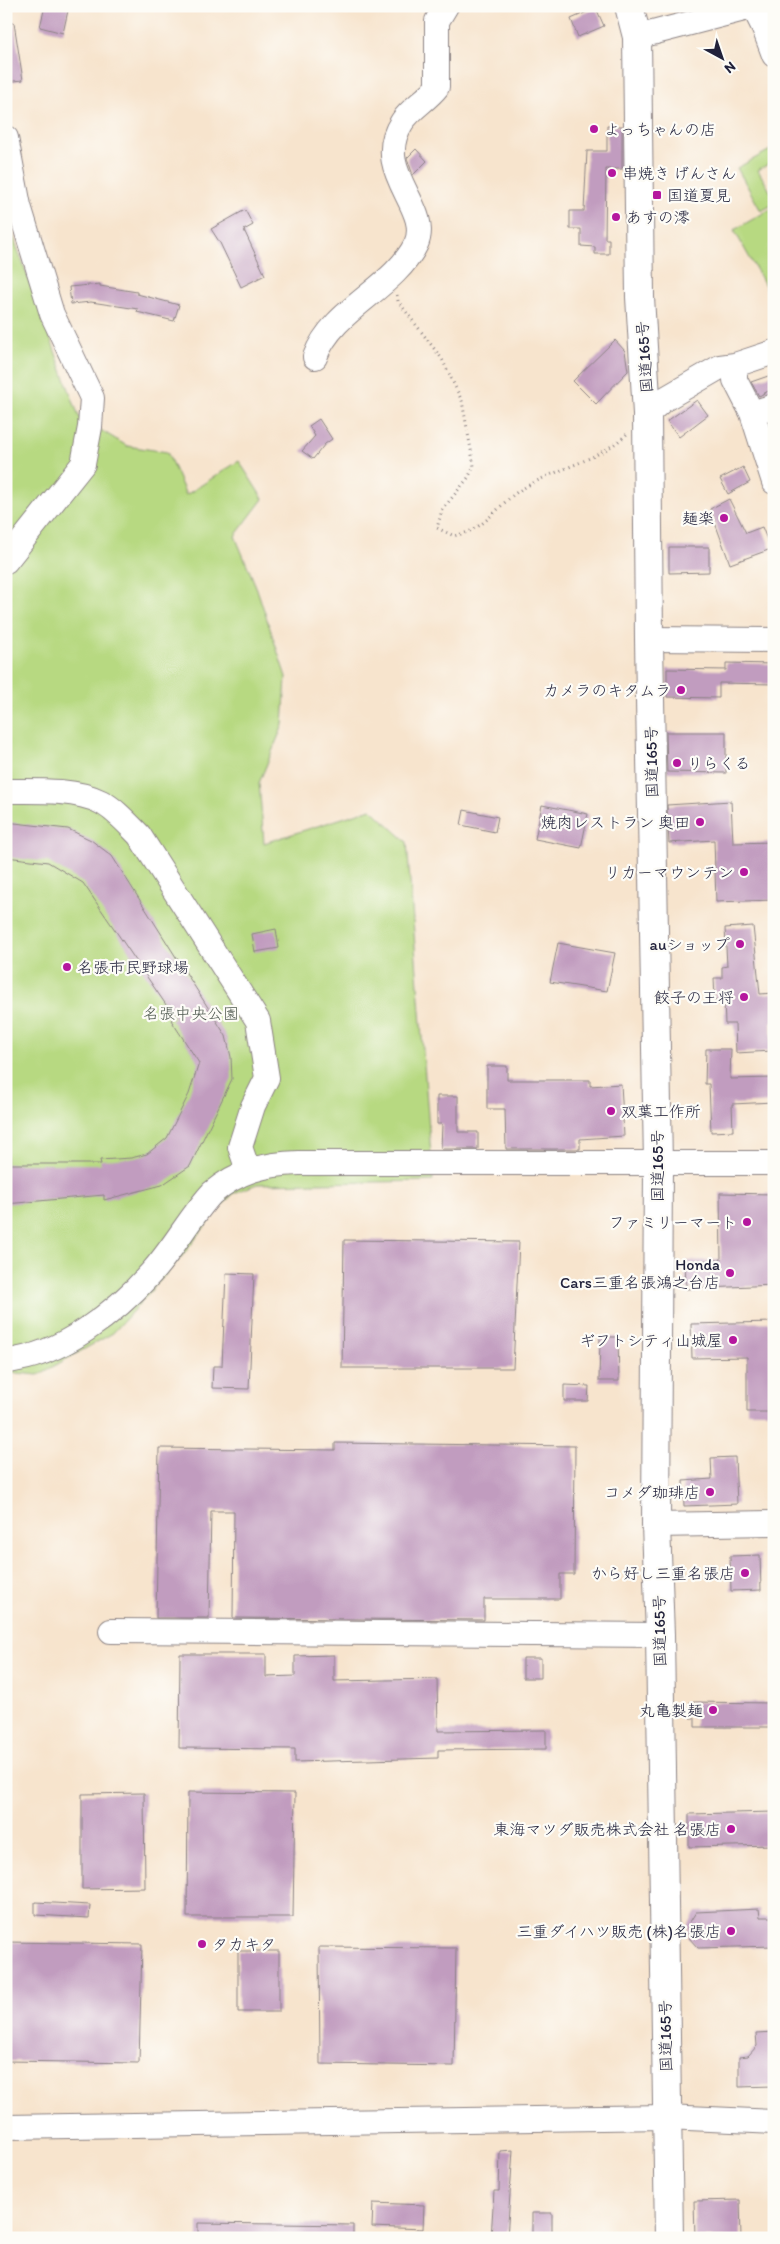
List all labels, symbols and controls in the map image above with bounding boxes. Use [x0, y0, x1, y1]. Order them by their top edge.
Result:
north arrow [698, 32, 748, 82]
text: N [721, 58, 739, 77]
place label: よっちゃんの店 [604, 120, 716, 139]
marker: よっちゃんの店 [588, 123, 600, 135]
place label: 串焼き げんさん [622, 164, 737, 183]
marker: 串焼き げんさん [606, 167, 618, 179]
place label: 国道夏見 [667, 186, 731, 205]
marker: 国道夏見 [651, 189, 663, 201]
place label: あすの澪 [626, 208, 690, 227]
marker: あすの澪 [610, 211, 622, 223]
street label: 国道165号 [633, 320, 656, 394]
place label: 麺楽 [682, 509, 714, 528]
marker: 麺楽 [718, 512, 730, 524]
place label: カメラのキタムラ [543, 681, 671, 700]
marker: カメラのキタムラ [675, 684, 687, 696]
street label: 国道165号 [641, 726, 662, 798]
place label: りらくる [687, 754, 751, 773]
marker: りらくる [671, 757, 683, 769]
place label: 焼肉レストラン 奥田 [541, 813, 690, 832]
marker: 焼肉レストラン 奥田 [694, 816, 706, 828]
place label: リカーマウンテン [605, 863, 734, 882]
marker: リカーマウンテン [738, 866, 750, 878]
place label: auショップ [650, 935, 730, 954]
marker: auショップ [734, 938, 746, 950]
place label: 名張市民野球場 [77, 958, 189, 977]
marker: 名張市民野球場 [61, 961, 73, 973]
place label: 餃子の王将 [654, 988, 734, 1007]
marker: 餃子の王将 [738, 991, 750, 1003]
park label: 名張中央公園 [143, 1004, 239, 1023]
place label: 双葉工作所 [621, 1102, 701, 1121]
marker: 双葉工作所 [605, 1105, 617, 1117]
street label: 国道165号 [648, 1130, 667, 1202]
place label: ファミリーマート [609, 1213, 737, 1232]
marker: ファミリーマート [741, 1216, 753, 1228]
place label: Honda Cars三重名張鴻之台店 [560, 1255, 720, 1292]
marker: Honda Cars三重名張鴻之台店 [724, 1267, 736, 1279]
place label: ギフトシティ山城屋 [579, 1331, 723, 1350]
marker: ギフトシティ山城屋 [727, 1334, 739, 1346]
place label: コメダ珈琲店 [604, 1483, 700, 1502]
marker: コメダ珈琲店 [704, 1486, 716, 1498]
place label: から好し三重名張店 [591, 1564, 735, 1583]
marker: から好し三重名張店 [739, 1567, 751, 1579]
street label: 国道165号 [649, 1595, 670, 1667]
place label: 丸亀製麺 [639, 1701, 703, 1720]
marker: 丸亀製麺 [707, 1704, 719, 1716]
place label: 東海マツダ販売株式会社 名張店 [493, 1820, 721, 1839]
marker: 東海マツダ販売株式会社 名張店 [725, 1823, 737, 1835]
place label: 三重ダイハツ販売 (株)名張店 [517, 1922, 721, 1941]
marker: 三重ダイハツ販売 (株)名張店 [725, 1925, 737, 1937]
place label: タカキタ [212, 1935, 276, 1954]
marker: タカキタ [196, 1938, 208, 1950]
street label: 国道165号 [655, 2000, 676, 2072]

